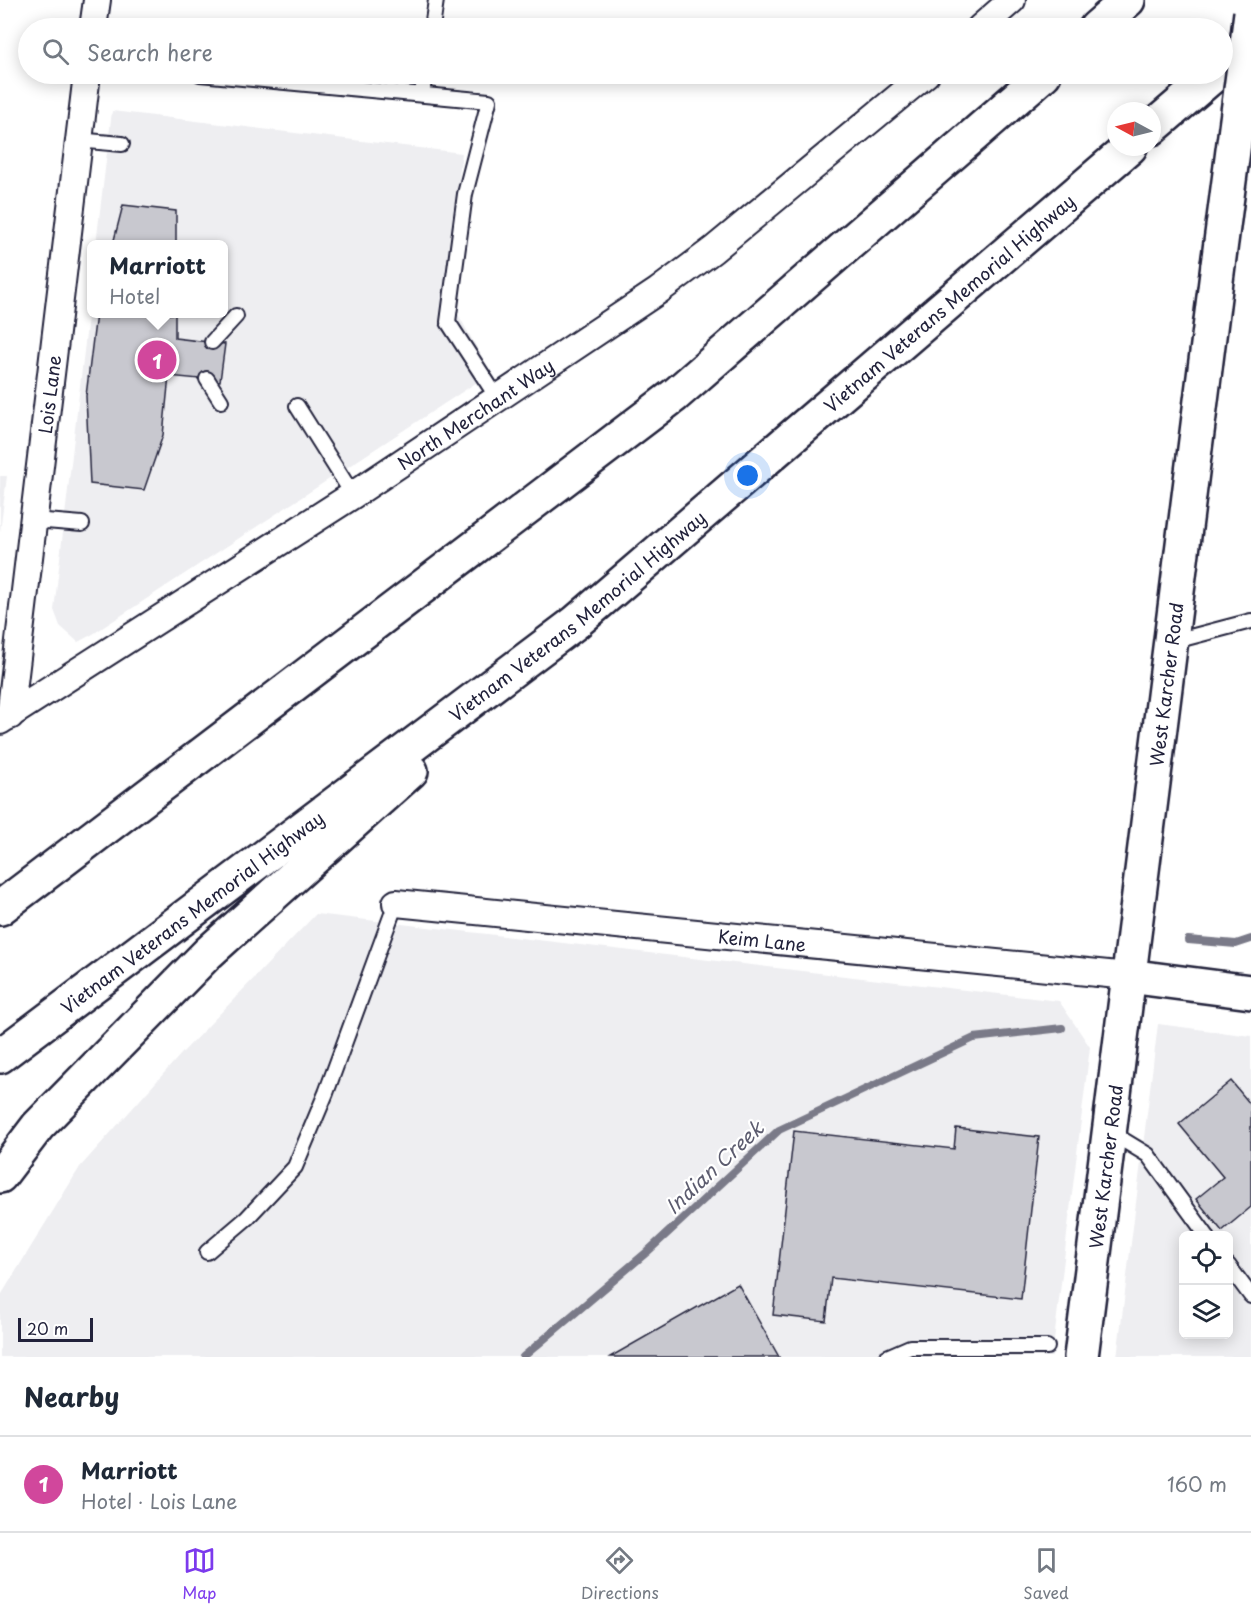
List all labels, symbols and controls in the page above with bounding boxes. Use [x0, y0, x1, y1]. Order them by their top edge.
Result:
search box [18, 18, 1233, 84]
icon: search [39, 35, 72, 68]
text: Search here [87, 35, 213, 68]
north arrow [1107, 102, 1161, 156]
street label: Vietnam Veterans Memorial Highway [817, 187, 1080, 418]
popup [87, 240, 228, 318]
text: Marriott [109, 248, 206, 281]
text: Hotel [109, 281, 160, 311]
pin: 1 [138, 338, 176, 382]
street label: North Merchant Way [391, 351, 559, 476]
street label: Lois Lane [30, 353, 67, 435]
your location [733, 461, 762, 490]
street label: Vietnam Veterans Memorial Highway [443, 504, 711, 727]
street label: West Karcher Road [1142, 601, 1189, 768]
street label: Vietnam Veterans Memorial Highway [55, 804, 329, 1020]
street label: Keim Lane [717, 922, 807, 957]
street label: West Karcher Road [1081, 1083, 1129, 1250]
water label: Indian Creek [658, 1113, 770, 1221]
map controls [1179, 1231, 1233, 1339]
button: locate [1179, 1231, 1233, 1285]
button: layers [1179, 1285, 1233, 1339]
scale bar [18, 1315, 93, 1342]
text: 20 m [27, 1316, 68, 1340]
text: Nearby [24, 1377, 119, 1416]
text: Marriott [81, 1453, 178, 1486]
text: 1 [39, 1469, 48, 1499]
text: 160 m [1167, 1469, 1227, 1499]
text: Hotel · Lois Lane [81, 1486, 238, 1516]
tab: Map [182, 1544, 216, 1604]
tab: Directions [581, 1544, 659, 1604]
tab: Saved [1023, 1544, 1069, 1604]

